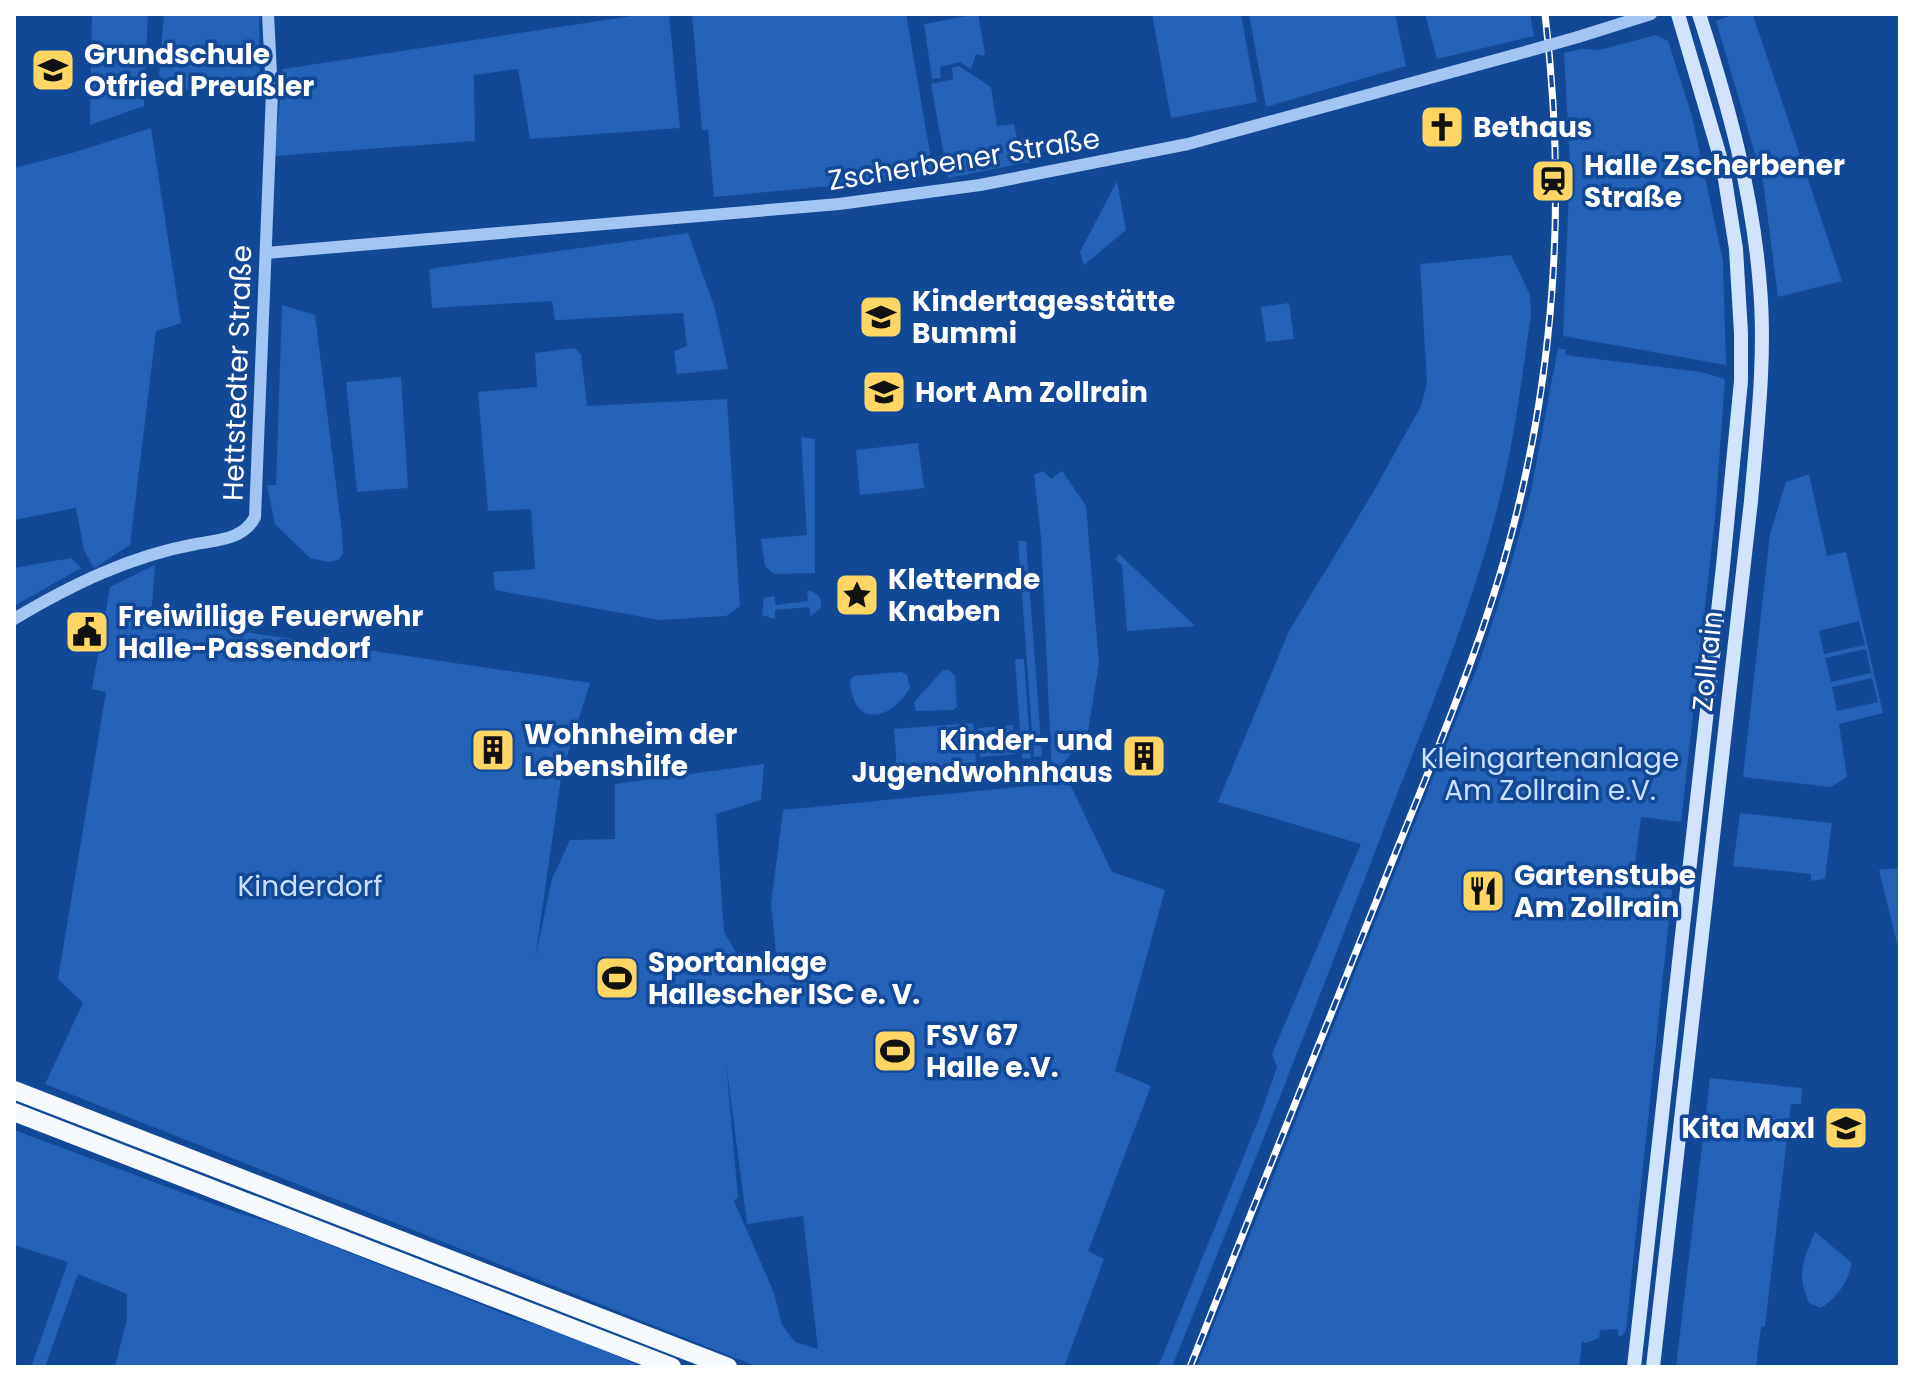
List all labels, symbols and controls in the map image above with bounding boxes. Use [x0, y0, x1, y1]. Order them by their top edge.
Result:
place label: Grundschule Otfried Preußler [84, 35, 314, 106]
school or university icon: Grundschule Otfried Preußler [29, 46, 77, 94]
church icon: Bethaus [1418, 103, 1466, 151]
place label: Bethaus [1473, 108, 1592, 147]
street label: Zscherbener Straße [826, 119, 1103, 200]
place label: Halle Zscherbener Straße [1584, 146, 1845, 217]
station icon: Halle Zscherbener Straße [1529, 157, 1577, 205]
street label: Hettstedter Straße [214, 244, 261, 502]
place label: Kindertagesstätte Bummi [912, 282, 1175, 353]
school or university icon: Kindertagesstätte Bummi [857, 293, 905, 341]
school or university icon: Hort Am Zollrain [860, 368, 908, 416]
place label: Hort Am Zollrain [915, 373, 1148, 412]
place label: Kletternde Knaben [888, 560, 1040, 631]
place icon: Kletternde Knaben [833, 571, 881, 619]
place label: Freiwillige Feuerwehr Halle-Passendorf [118, 597, 423, 668]
public building icon: Freiwillige Feuerwehr Halle-Passendorf [63, 608, 111, 656]
street label: Zollrain [1683, 609, 1732, 713]
place label: Wohnheim der Lebenshilfe [524, 715, 737, 786]
place label: Kinder- und Jugendwohnhaus [852, 721, 1113, 792]
building icon: Wohnheim der Lebenshilfe [469, 726, 517, 774]
building icon: Kinder- und Jugendwohnhaus [1120, 732, 1168, 780]
park label: Kleingartenanlage Am Zollrain e.V. [1421, 739, 1679, 810]
place label: Gartenstube Am Zollrain [1514, 856, 1696, 927]
park label: Kinderdorf [238, 867, 382, 906]
restaurant icon: Gartenstube Am Zollrain [1459, 867, 1507, 915]
place label: Sportanlage Hallescher ISC e. V. [648, 943, 920, 1014]
sports icon: Sportanlage Hallescher ISC e. V. [593, 954, 641, 1002]
place label: FSV 67 Halle e.V. [926, 1016, 1059, 1087]
sports icon: FSV 67 Halle e.V. [871, 1027, 919, 1075]
school or university icon: Kita Maxl [1822, 1104, 1870, 1152]
place label: Kita Maxl [1681, 1109, 1815, 1148]

